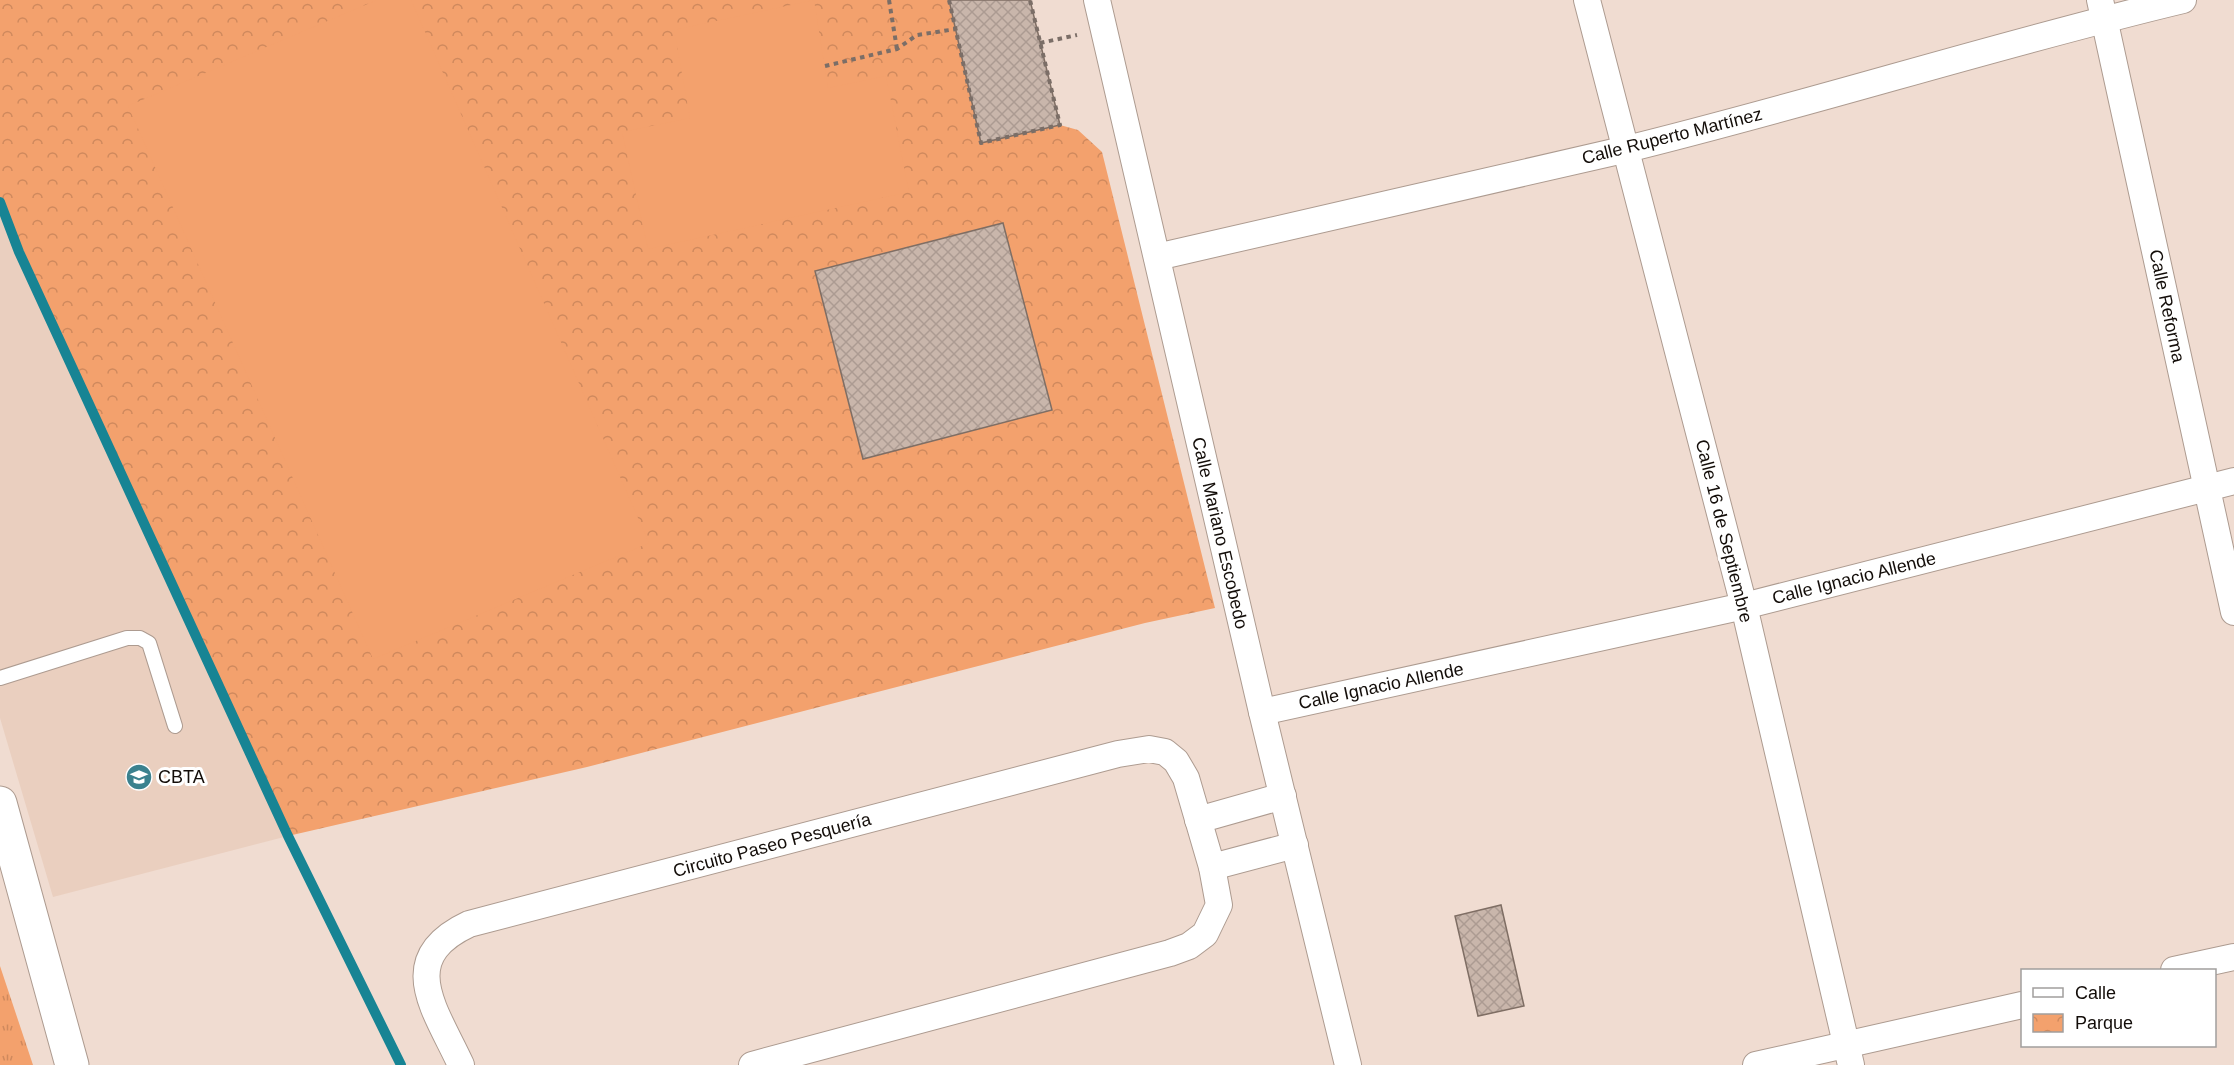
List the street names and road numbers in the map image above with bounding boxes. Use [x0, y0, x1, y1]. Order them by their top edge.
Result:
street label: Calle Ruperto Martínez [1580, 104, 1764, 168]
street label: Calle Reforma [2145, 248, 2189, 365]
street label: Calle Mariano Escobedo [1188, 435, 1252, 631]
street label: Calle 16 de Septiembre [1692, 437, 1756, 625]
street label: Calle Ignacio Allende [1770, 548, 1938, 608]
street label: Calle Ignacio Allende [1297, 659, 1465, 713]
street label: Circuito Paseo Pesquería [671, 809, 874, 881]

